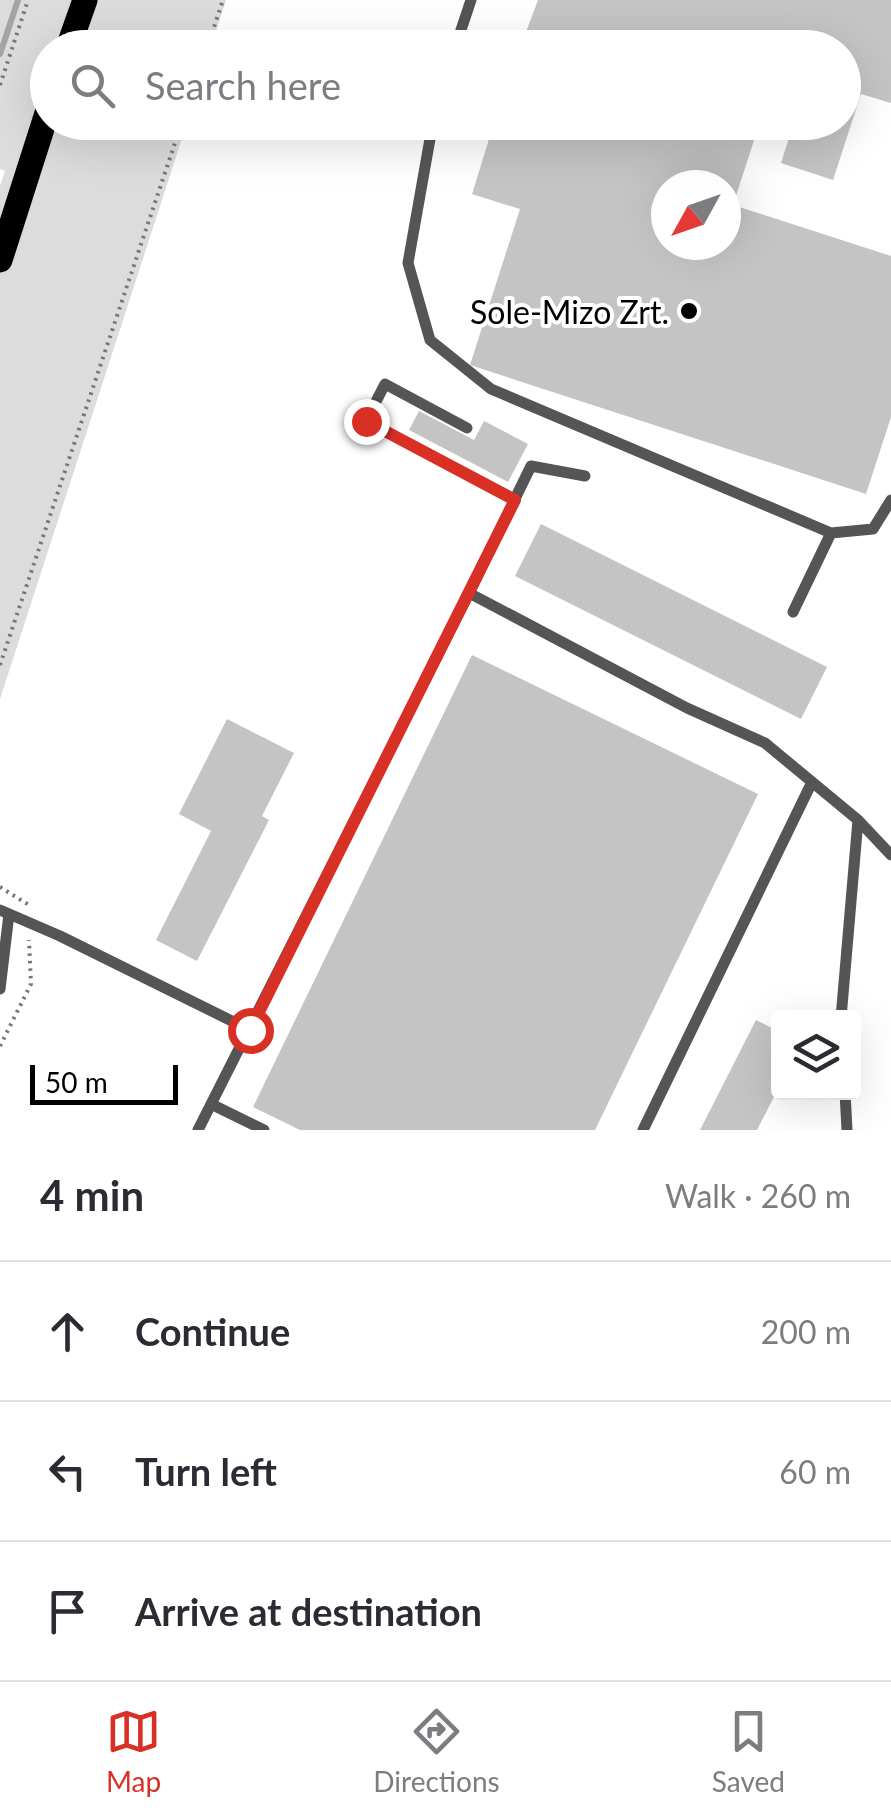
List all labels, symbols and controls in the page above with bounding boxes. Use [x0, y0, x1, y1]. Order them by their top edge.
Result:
search box [30, 30, 861, 140]
icon: search [65, 58, 120, 113]
text: Search here [145, 62, 341, 108]
north arrow [651, 170, 741, 260]
place label: Sole-Mizo Zrt. [470, 292, 669, 331]
marker: Sole-Mizo Zrt. [678, 300, 700, 322]
route end [344, 399, 390, 445]
route start [228, 1008, 274, 1054]
map controls [771, 1010, 861, 1100]
button: layers [771, 1010, 861, 1100]
scale bar [30, 1060, 178, 1104]
text: 50 m [45, 1065, 108, 1099]
text: 4 min [40, 1170, 144, 1220]
text: Walk · 260 m [665, 1176, 851, 1215]
icon: ahead [40, 1304, 95, 1359]
text: Continue [135, 1308, 290, 1354]
text: 200 m [761, 1312, 851, 1351]
icon: left [40, 1444, 95, 1499]
text: Turn left [135, 1448, 277, 1494]
text: 60 m [779, 1452, 851, 1491]
icon: arrive [40, 1584, 95, 1639]
text: Arrive at destination [135, 1588, 482, 1634]
tab: Map [106, 1704, 161, 1798]
tab: Directions [373, 1704, 500, 1798]
tab: Saved [712, 1704, 785, 1798]

